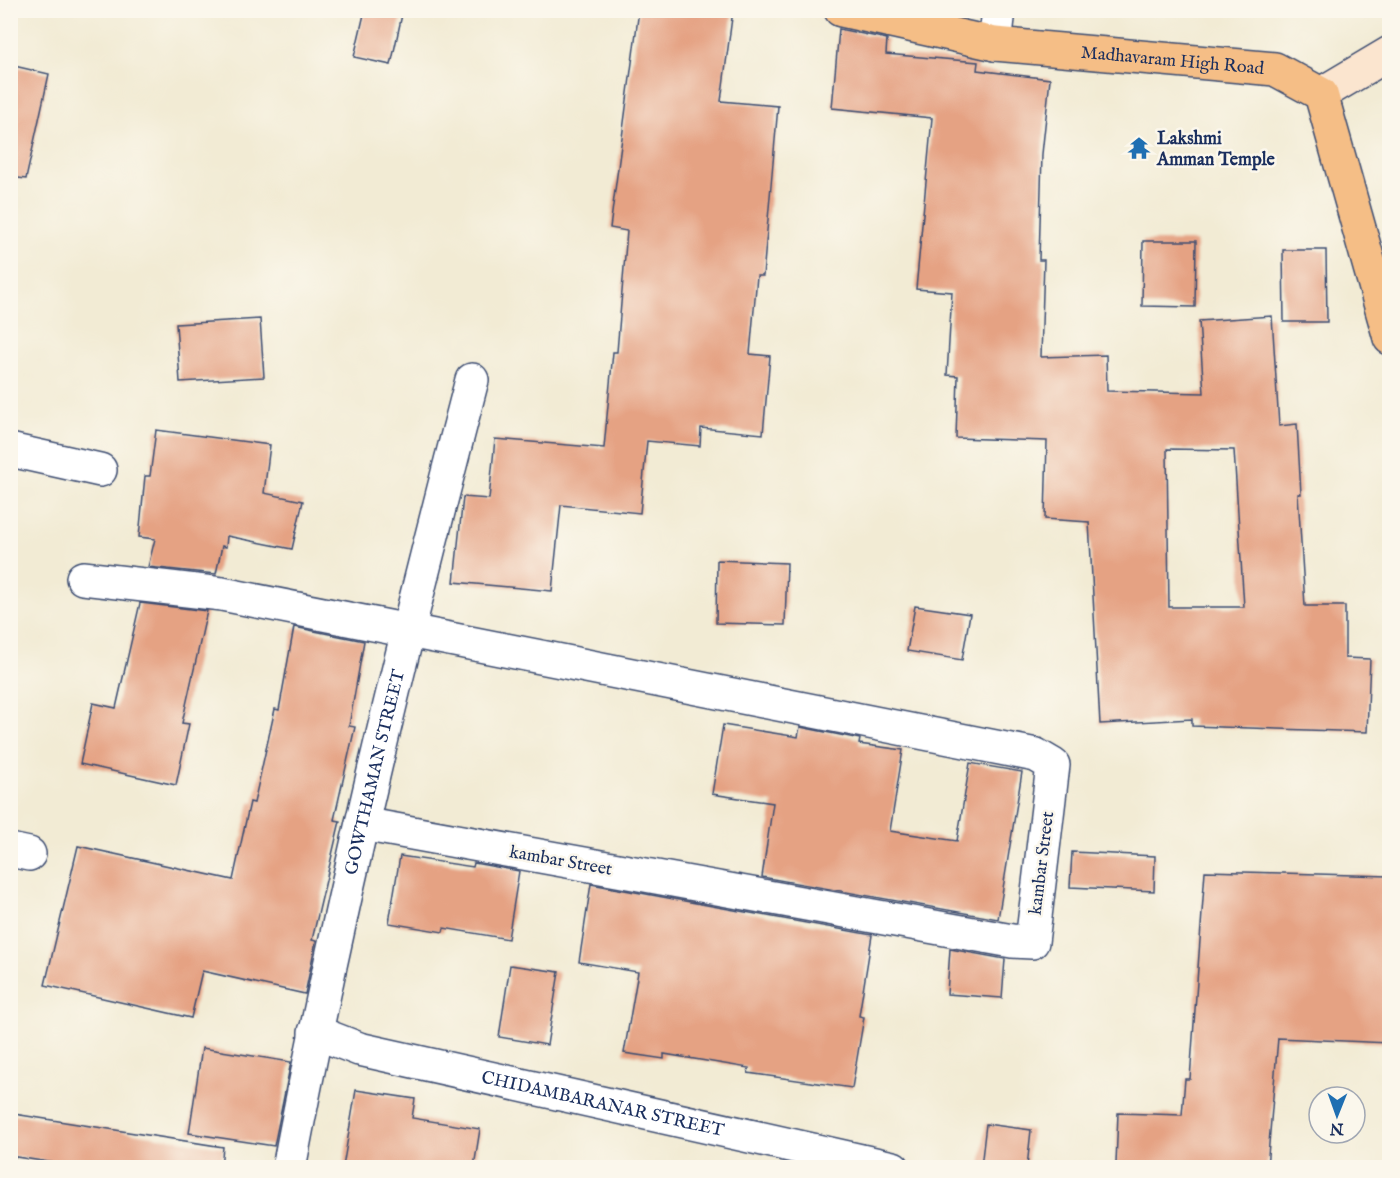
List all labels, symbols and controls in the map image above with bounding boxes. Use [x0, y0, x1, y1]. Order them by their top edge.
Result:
street label: Madhavaram High Road [1080, 42, 1265, 81]
place label: Lakshmi Amman Temple [1156, 128, 1276, 172]
temple icon: Lakshmi Amman Temple [1126, 135, 1152, 161]
street label: GOWTHAMAN STREET [340, 668, 411, 877]
street label: kambar Street [1025, 810, 1060, 916]
street label: kambar Street [508, 841, 614, 882]
street label: CHIDAMBARANAR STREET [479, 1067, 726, 1143]
north arrow [1307, 1085, 1367, 1145]
text: N [1330, 1118, 1345, 1138]

